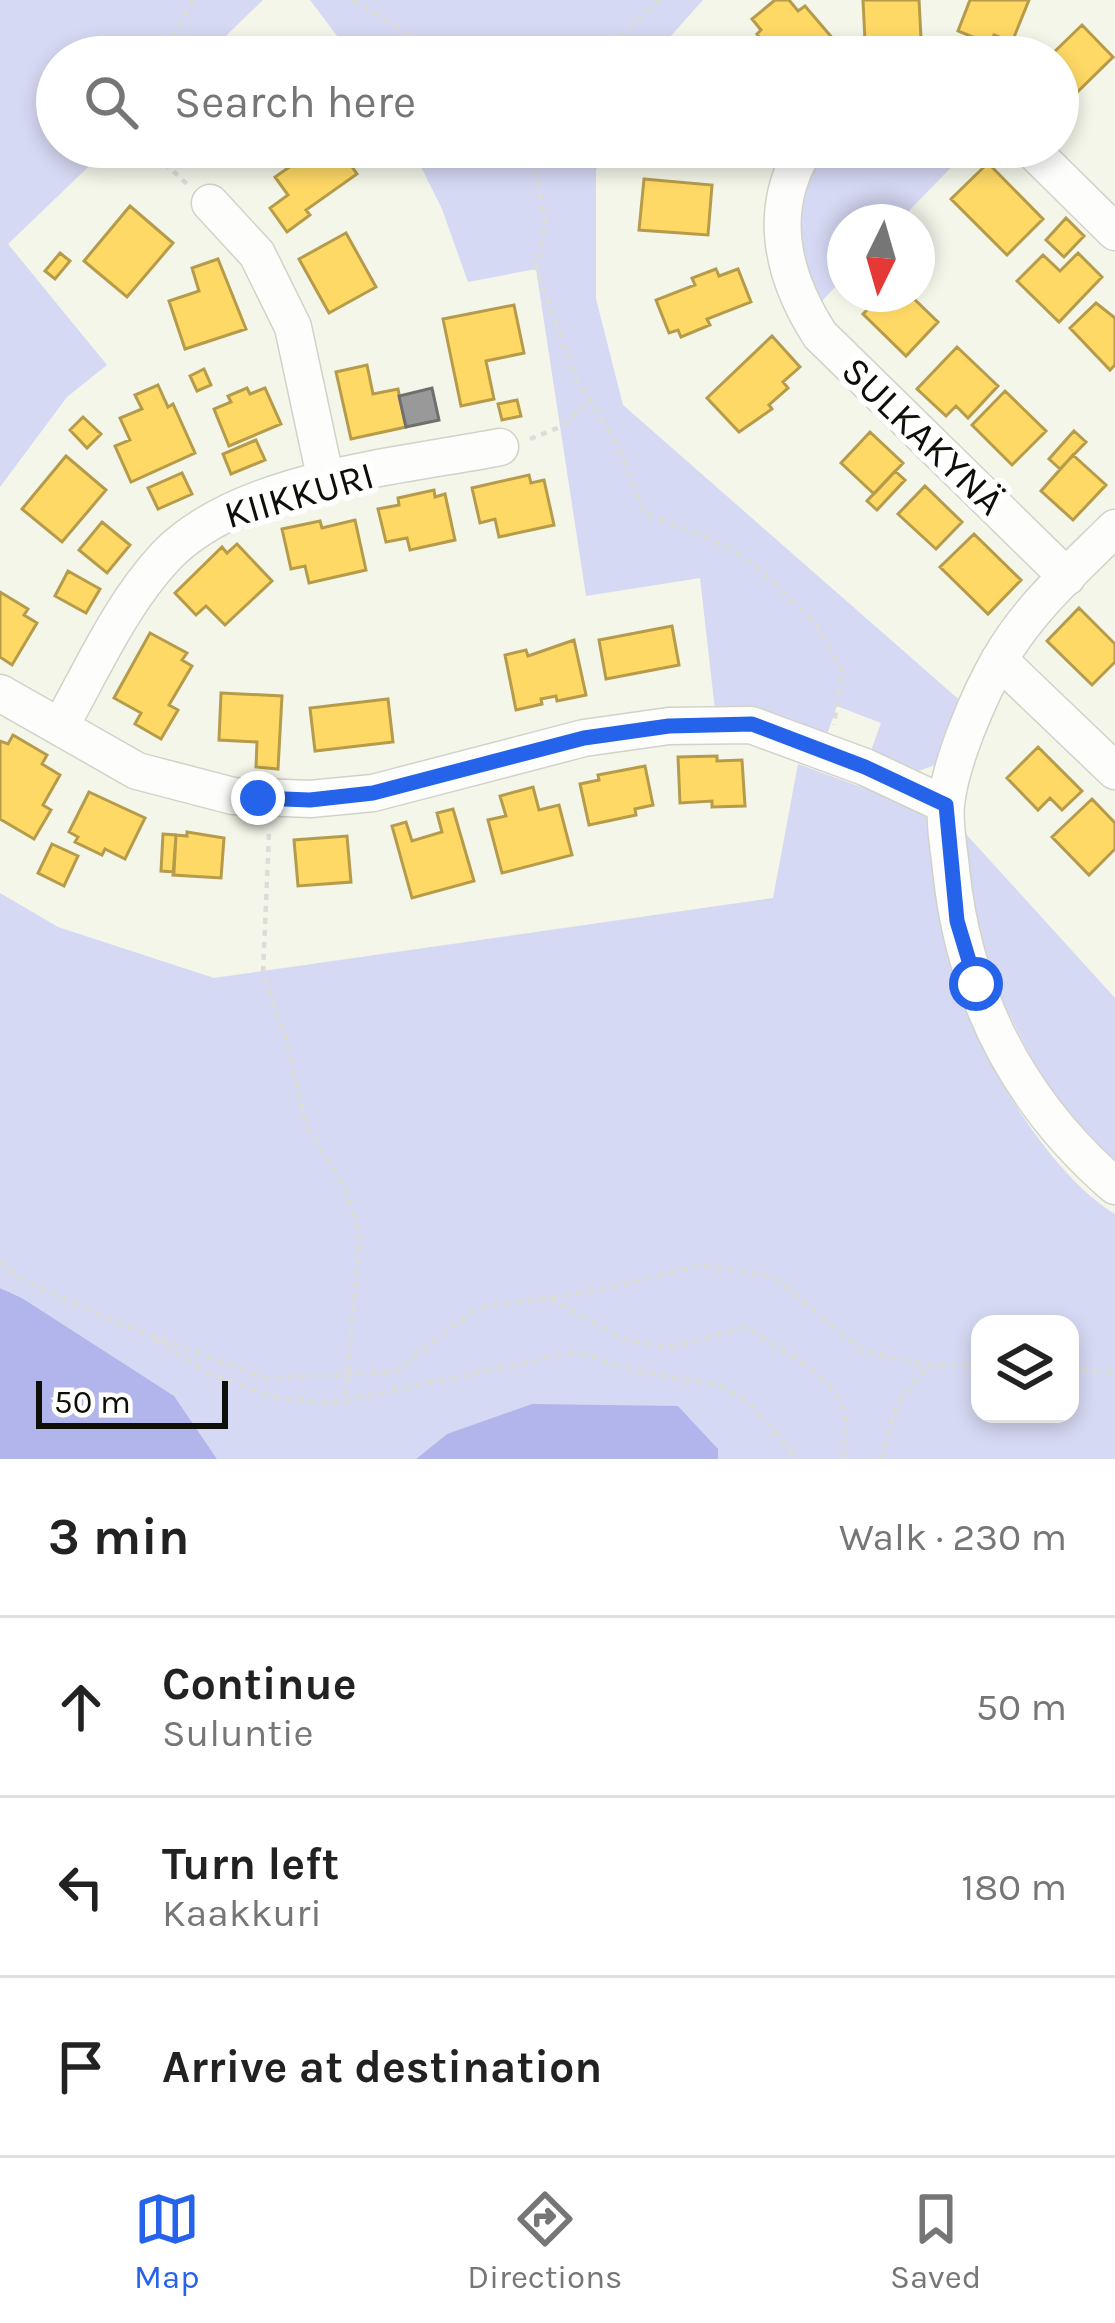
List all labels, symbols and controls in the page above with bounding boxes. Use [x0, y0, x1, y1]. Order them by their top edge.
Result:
search box [36, 36, 1079, 168]
icon: search [78, 69, 144, 135]
text: Search here [174, 76, 416, 128]
north arrow [827, 204, 935, 312]
street label: SULKAKYNÄ [832, 347, 1014, 525]
street label: KIIKKURI [219, 452, 379, 538]
route end [231, 771, 285, 825]
route start [949, 957, 1003, 1011]
map controls [971, 1315, 1079, 1423]
button: layers [971, 1315, 1079, 1423]
scale bar [36, 1375, 228, 1428]
text: 50 m [54, 1383, 131, 1421]
text: 3 min [48, 1507, 190, 1567]
text: Walk · 230 m [839, 1514, 1067, 1560]
text: Continue [162, 1658, 357, 1710]
icon: ahead [48, 1674, 114, 1740]
text: 50 m [976, 1684, 1067, 1730]
text: Suluntie [162, 1710, 314, 1756]
text: Turn left [162, 1838, 339, 1890]
icon: left [48, 1854, 114, 1920]
text: 180 m [961, 1864, 1067, 1910]
text: Kaakkuri [162, 1890, 322, 1936]
icon: arrive [48, 2034, 114, 2100]
text: Arrive at destination [162, 2041, 602, 2093]
tab: Map [134, 2186, 200, 2296]
tab: Directions [467, 2186, 622, 2296]
tab: Saved [890, 2186, 981, 2296]

